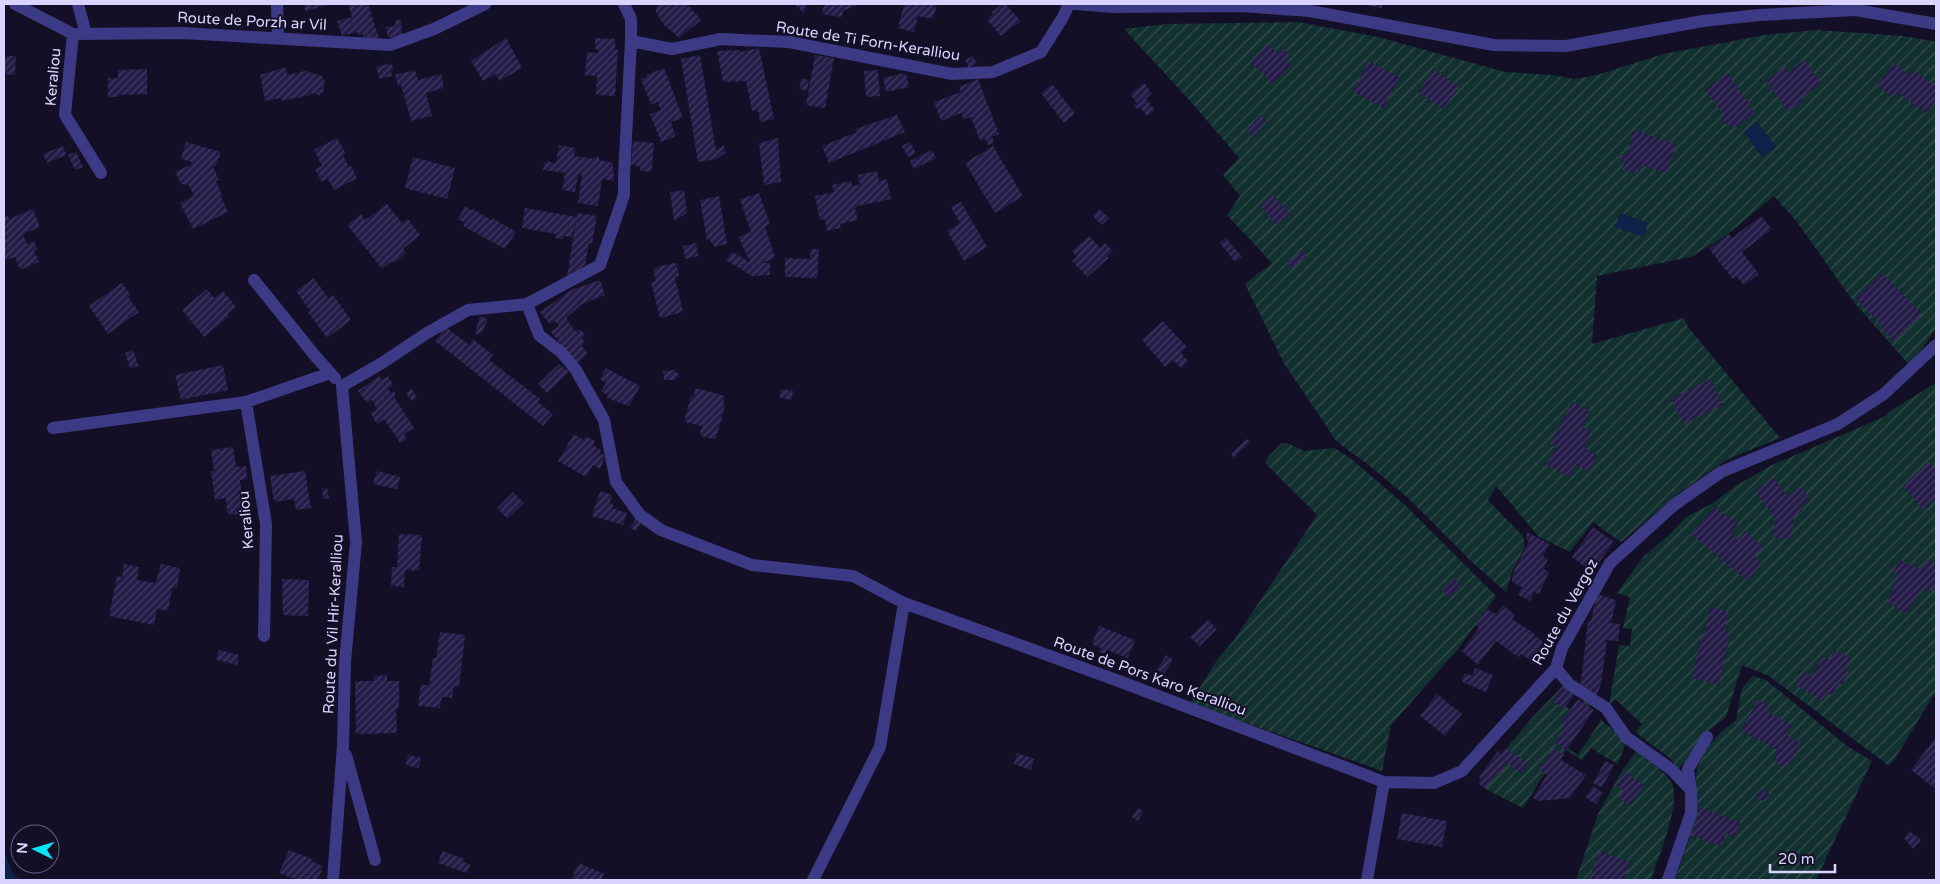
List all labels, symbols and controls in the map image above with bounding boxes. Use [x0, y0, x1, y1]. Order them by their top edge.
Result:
street label: Route de Porzh ar Vil [177, 8, 327, 34]
street label: Route de Ti Forn-Keralliou [775, 18, 961, 64]
street label: Keraliou [41, 47, 65, 107]
street label: Keraliou [234, 490, 258, 550]
street label: Route du Vil Hir-Keralliou [319, 534, 347, 714]
street label: Route du Vergoz [1528, 556, 1602, 668]
street label: Route de Pors Karo Keralliou [1051, 633, 1249, 719]
north arrow [10, 824, 60, 874]
text: N [14, 842, 32, 854]
scale bar [1770, 842, 1835, 874]
text: 20 m [1778, 850, 1815, 868]

